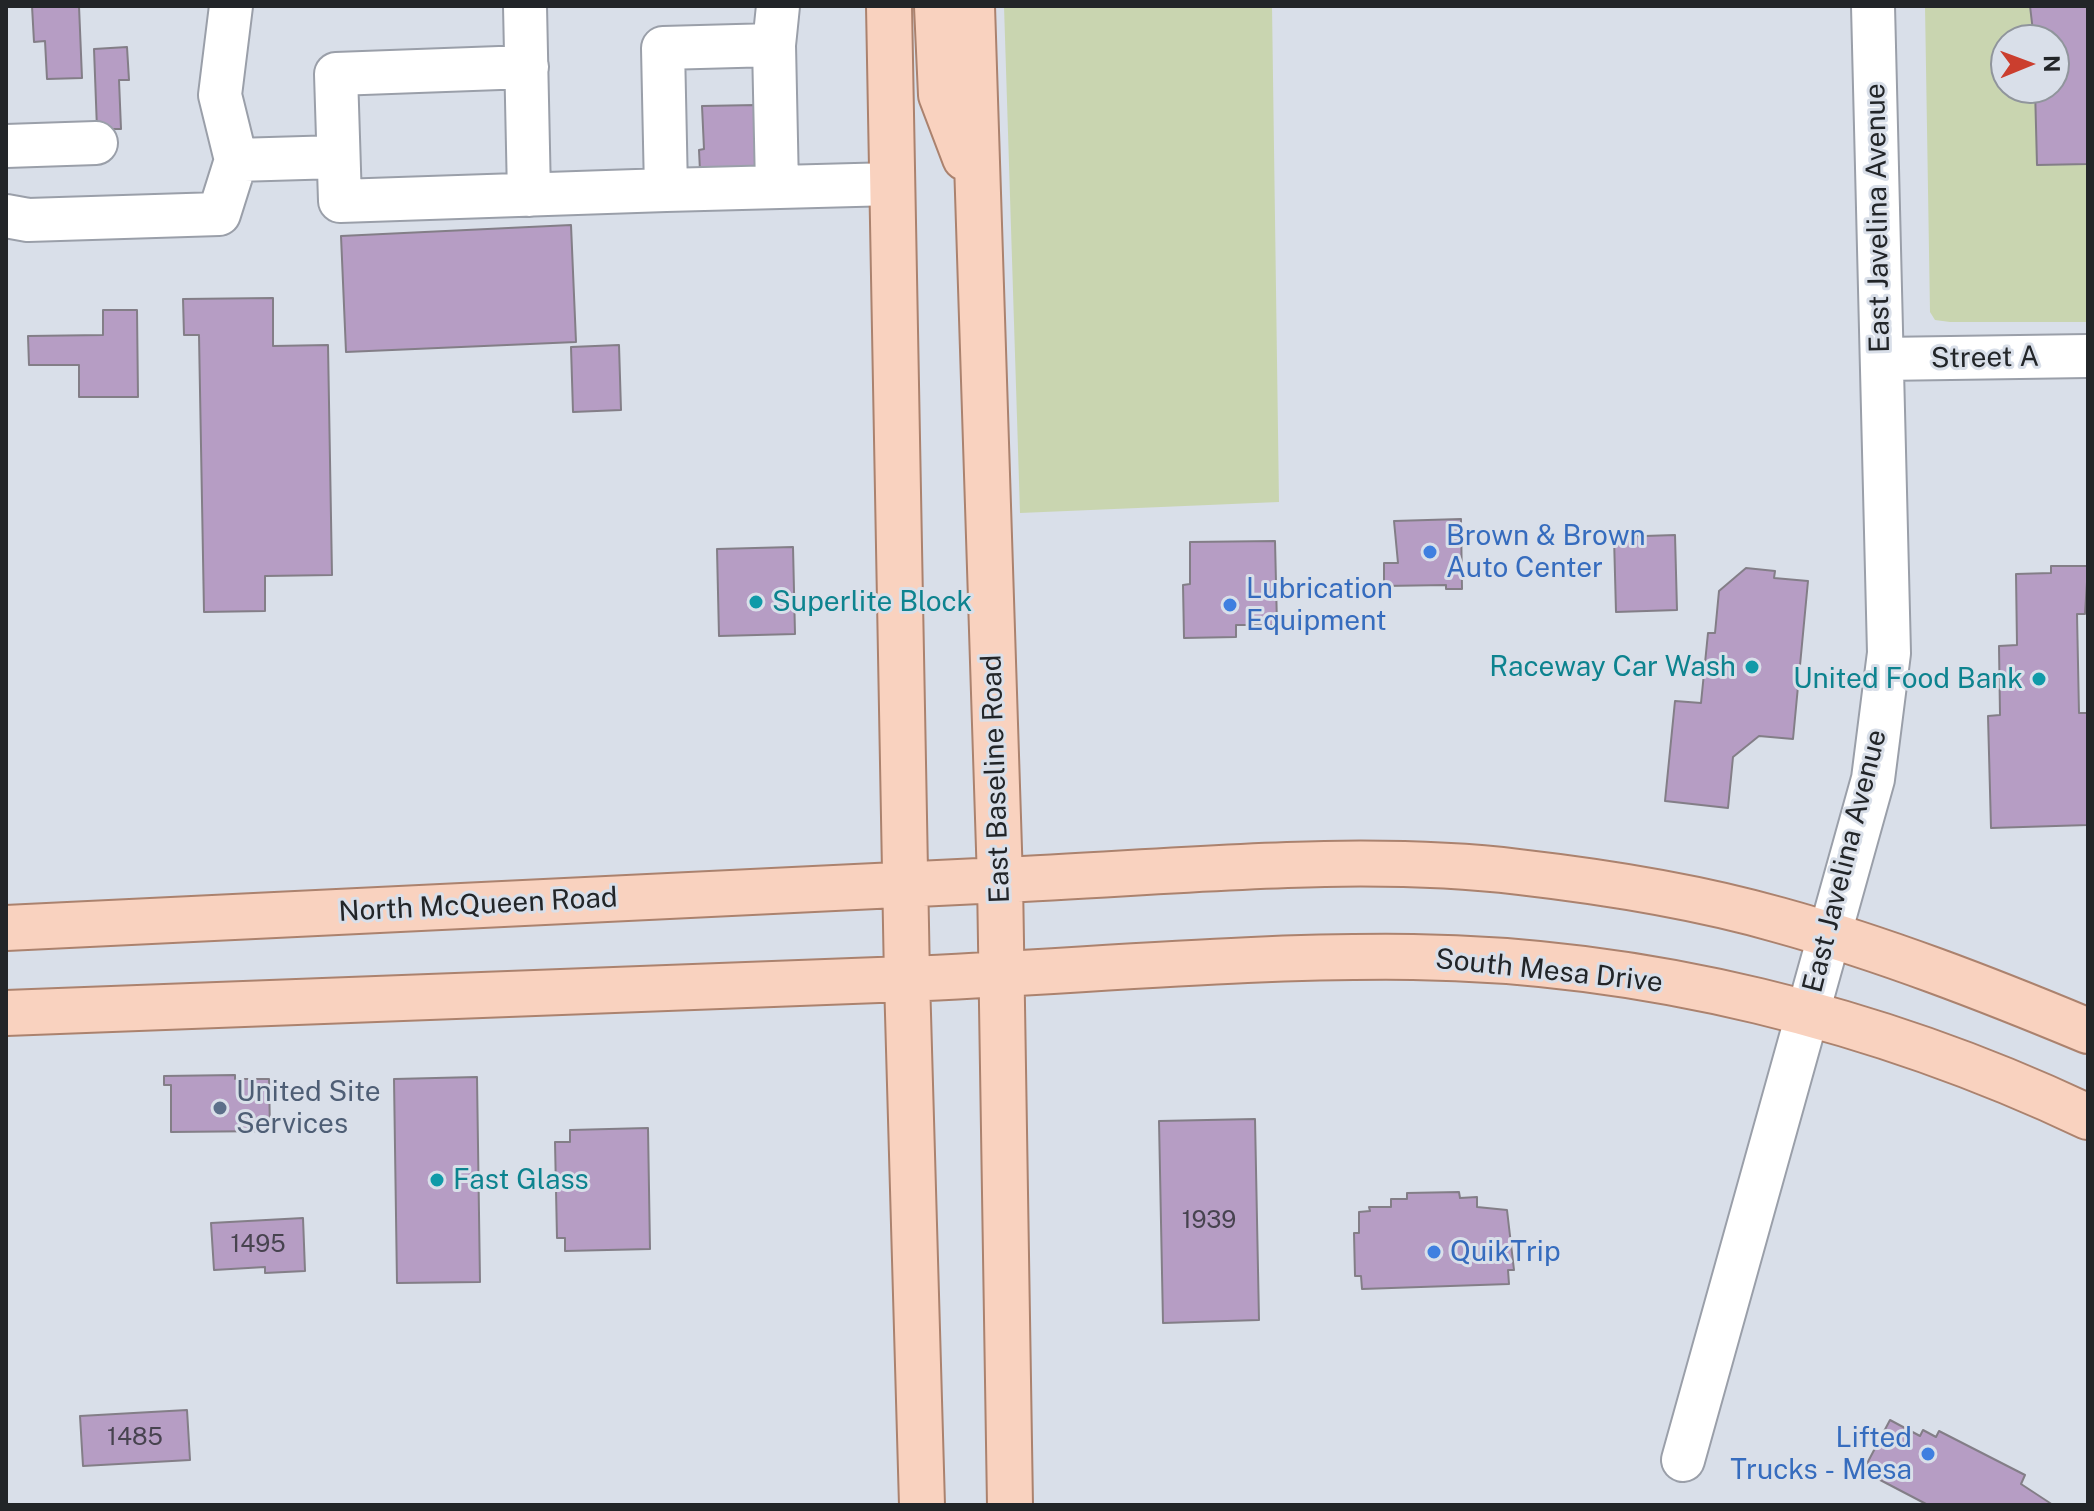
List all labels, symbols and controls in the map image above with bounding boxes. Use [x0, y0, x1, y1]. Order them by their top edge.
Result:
north arrow [1990, 24, 2070, 104]
text: N [2039, 55, 2065, 72]
street label: East Javelina Avenue [1859, 83, 1897, 353]
street label: Street A [1930, 340, 2040, 376]
place label: Brown & Brown Auto Center [1446, 519, 1646, 585]
marker: Brown & Brown Auto Center [1421, 543, 1439, 561]
place label: Lubrication Equipment [1246, 572, 1393, 638]
place label: Superlite Block [772, 585, 972, 619]
marker: Superlite Block [747, 593, 765, 611]
marker: Lubrication Equipment [1221, 596, 1239, 614]
place label: Raceway Car Wash [1489, 650, 1736, 684]
street label: East Baseline Road [975, 654, 1017, 904]
marker: Raceway Car Wash [1743, 658, 1761, 676]
place label: United Food Bank [1793, 662, 2023, 696]
marker: United Food Bank [2030, 670, 2048, 688]
street label: East Javelina Avenue [1796, 726, 1894, 996]
street label: North McQueen Road [338, 881, 618, 929]
street label: South Mesa Drive [1434, 942, 1664, 1000]
place label: United Site Services [236, 1075, 381, 1141]
marker: United Site Services [211, 1099, 229, 1117]
place label: Fast Glass [453, 1163, 589, 1197]
marker: Fast Glass [428, 1171, 446, 1189]
house number: 1939 [1182, 1207, 1236, 1235]
house number: 1495 [230, 1231, 286, 1259]
place label: QuikTrip [1450, 1235, 1561, 1269]
marker: QuikTrip [1425, 1243, 1443, 1261]
place label: Lifted Trucks - Mesa [1730, 1421, 1912, 1487]
house number: 1485 [107, 1424, 163, 1452]
marker: Lifted Trucks - Mesa [1919, 1445, 1937, 1463]

